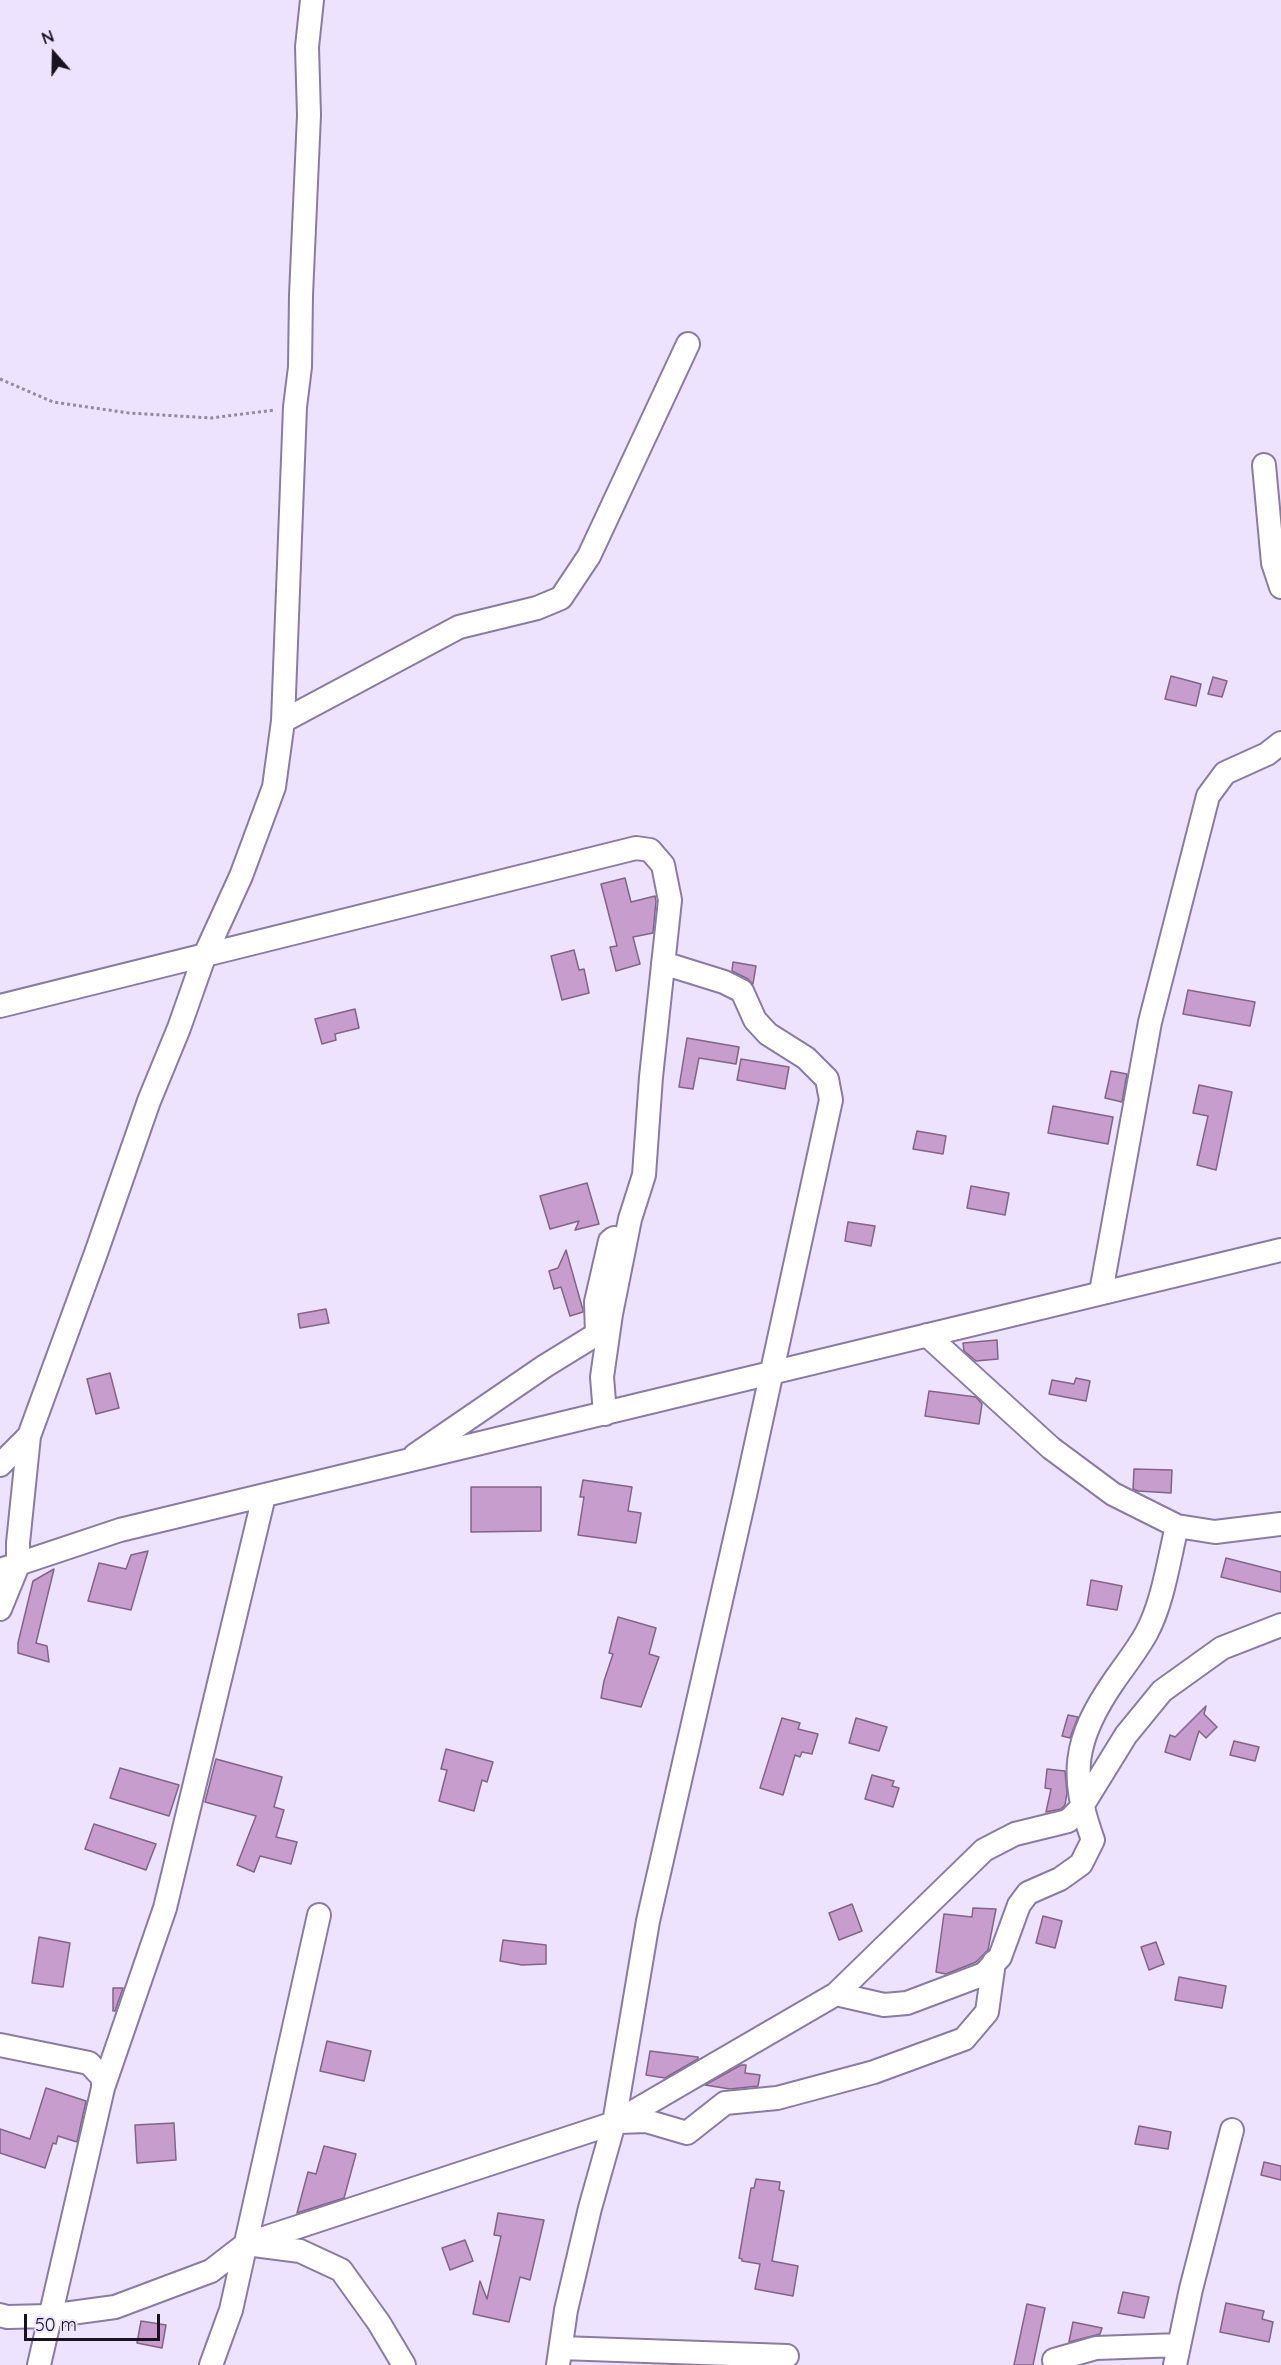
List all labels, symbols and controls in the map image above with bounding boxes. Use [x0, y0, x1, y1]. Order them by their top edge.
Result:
north arrow [24, 24, 84, 84]
text: N [39, 26, 57, 48]
scale bar [27, 2302, 164, 2340]
text: 50 m [35, 2313, 77, 2336]

